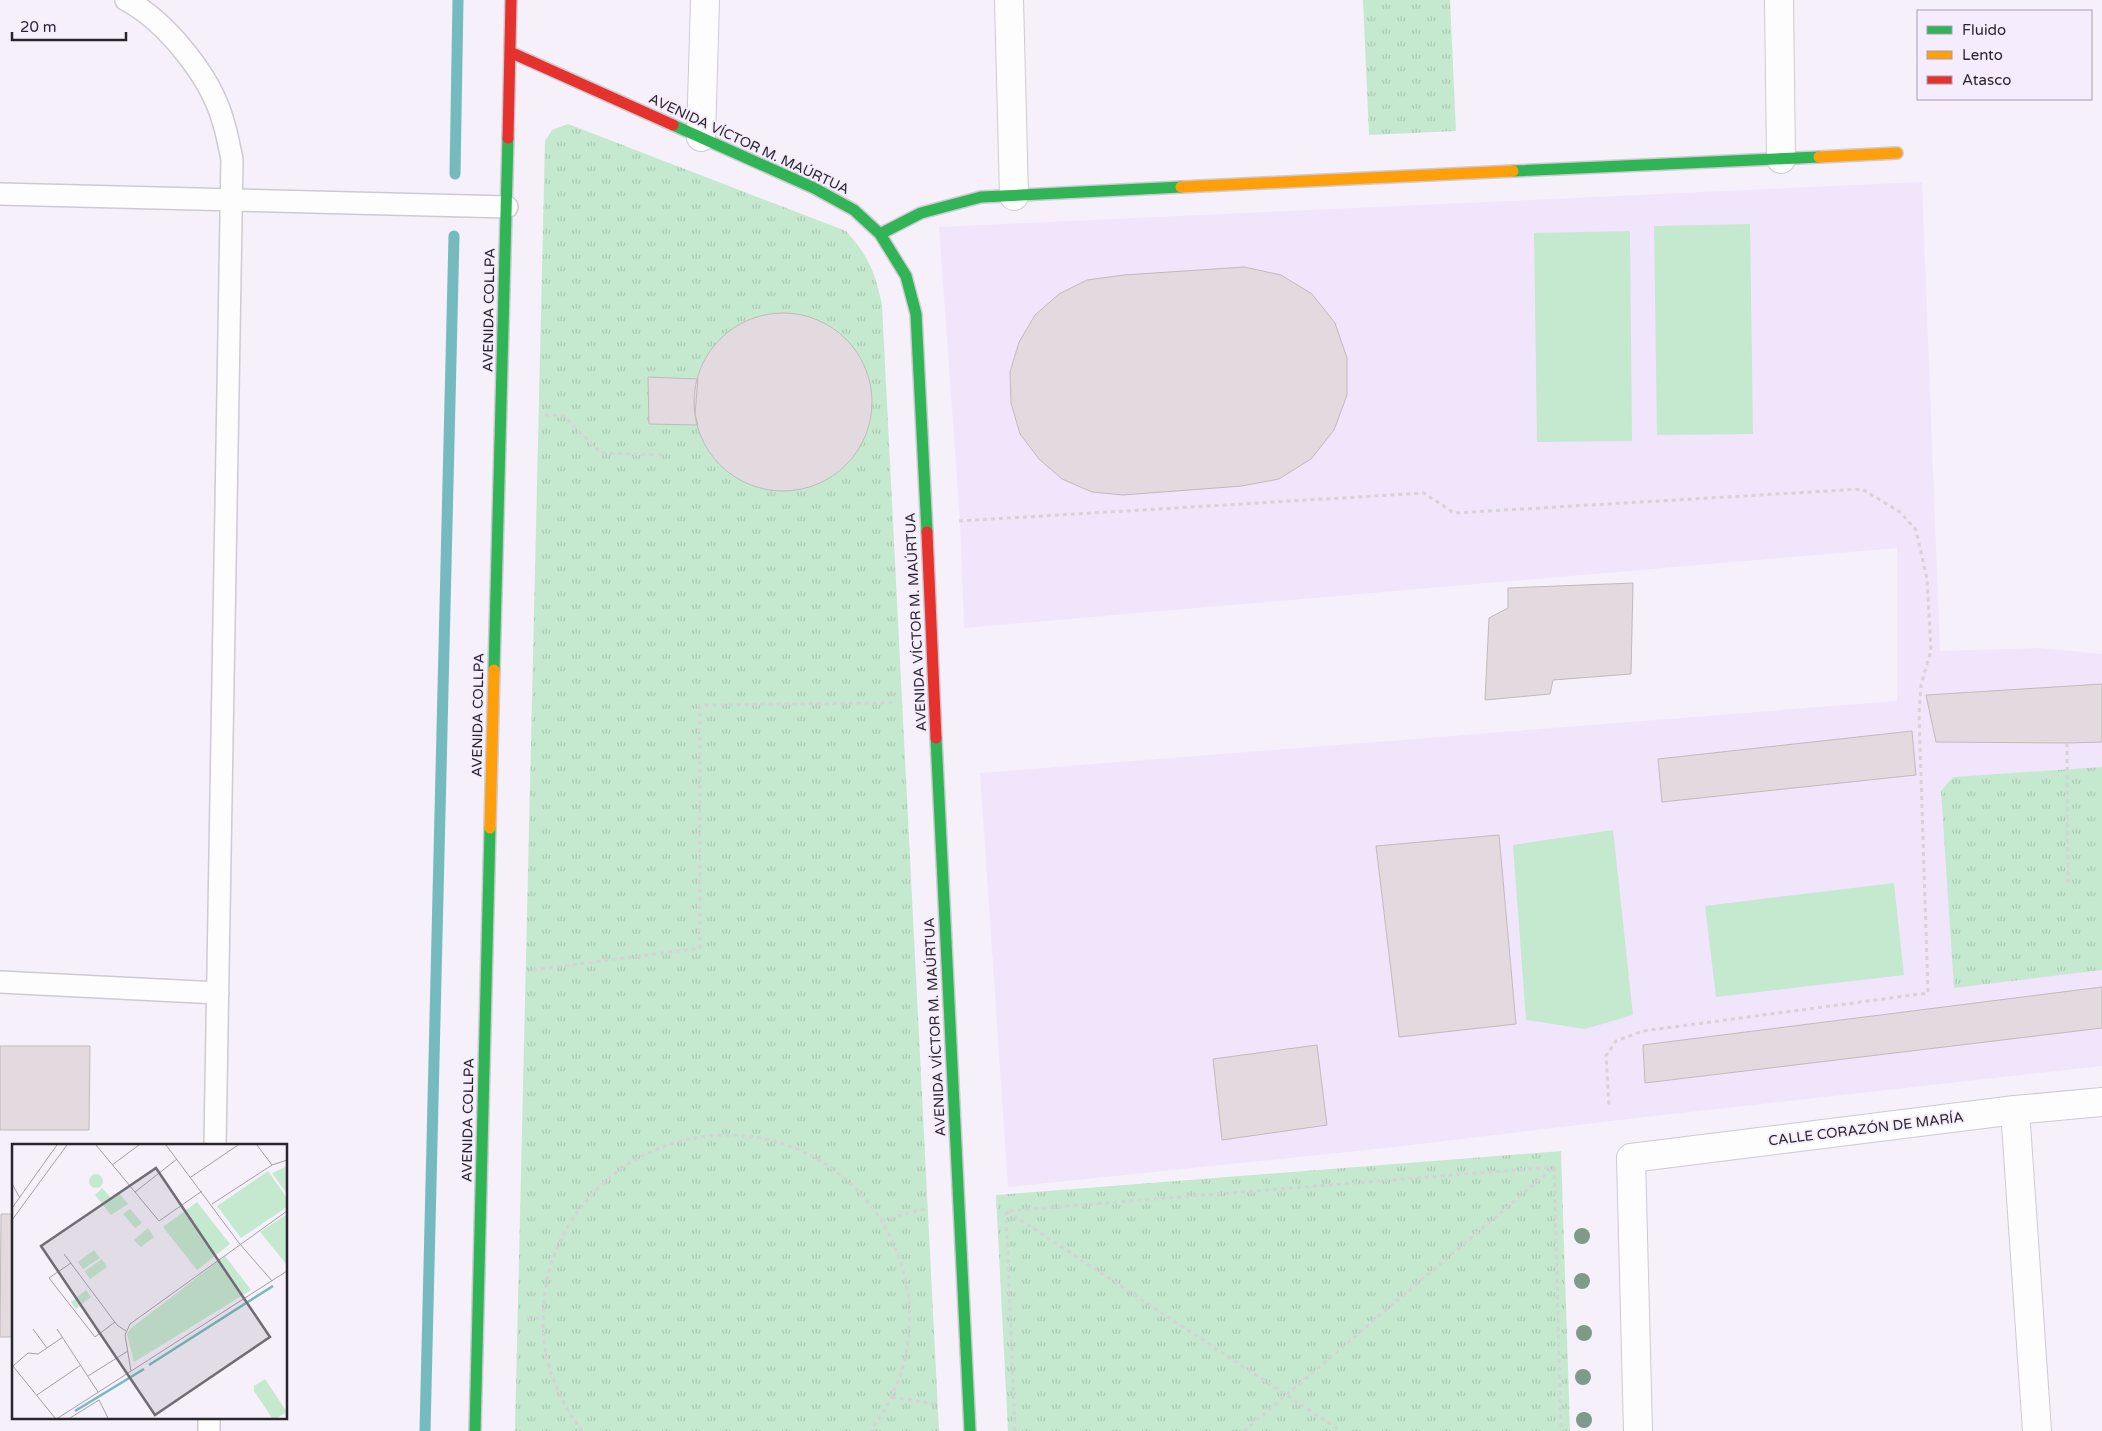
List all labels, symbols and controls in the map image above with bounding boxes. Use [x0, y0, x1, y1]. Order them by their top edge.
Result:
scale bar [12, 10, 126, 42]
legend [1917, 10, 2092, 100]
text: 20 m [20, 18, 57, 36]
text: Fluido [1962, 21, 2006, 39]
text: Lento [1962, 46, 2003, 64]
text: Atasco [1962, 71, 2011, 89]
street label: AVENIDA VÍCTOR M. MAÚRTUA [646, 90, 852, 198]
street label: AVENIDA COLLPA [479, 248, 499, 372]
street label: AVENIDA VÍCTOR M. MAÚRTUA [902, 512, 930, 732]
street label: AVENIDA COLLPA [468, 653, 488, 777]
street label: AVENIDA VÍCTOR M. MAÚRTUA [921, 917, 949, 1137]
street label: AVENIDA COLLPA [458, 1058, 478, 1182]
street label: CALLE CORAZÓN DE MARÍA [1767, 1109, 1965, 1149]
inset map [12, 1144, 288, 1418]

